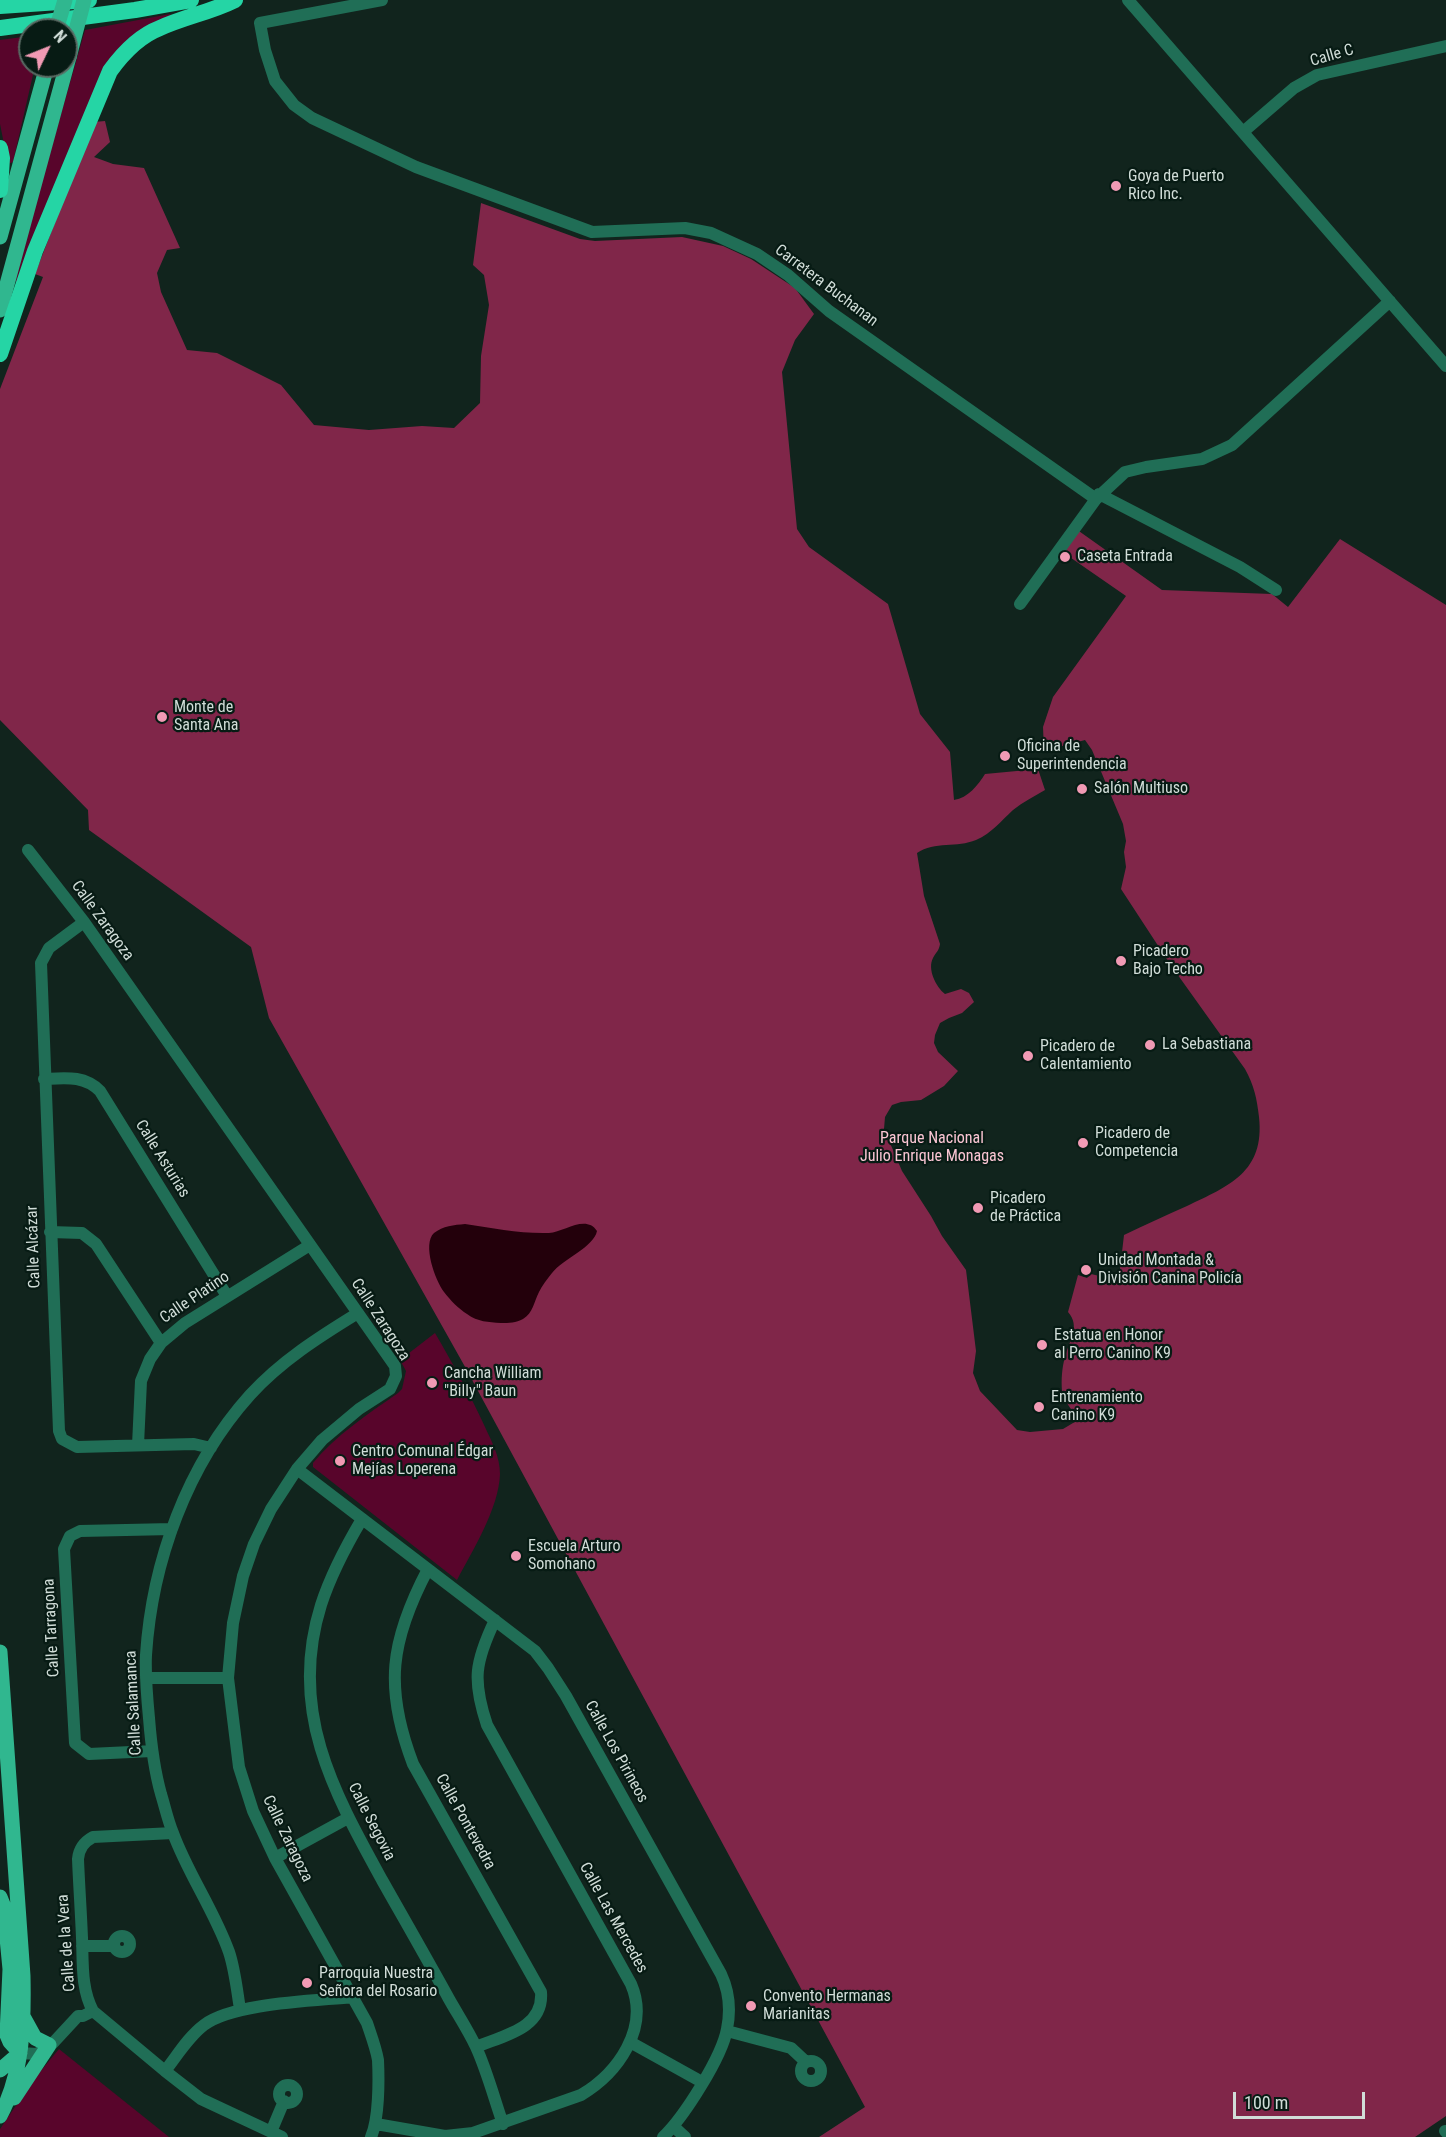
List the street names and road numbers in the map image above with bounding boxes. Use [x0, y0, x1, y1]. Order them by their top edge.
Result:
street label: Calle C [1308, 41, 1356, 71]
street label: Carretera Buchanan [771, 241, 881, 331]
street label: Calle Zaragoza [67, 877, 137, 965]
street label: Calle Asturias [131, 1117, 193, 1201]
street label: Calle Alcázar [23, 1205, 45, 1289]
street label: Calle Platino [157, 1268, 233, 1328]
street label: Calle Zaragoza [346, 1275, 414, 1365]
street label: Calle Tarragona [40, 1578, 64, 1678]
street label: Calle Salamanca [122, 1650, 146, 1756]
street label: Calle Los Pirineos [580, 1698, 652, 1806]
street label: Calle Pontevedra [431, 1771, 499, 1873]
street label: Calle Segovia [343, 1780, 399, 1864]
street label: Calle Zaragoza [258, 1793, 316, 1885]
street label: Calle Las Mercedes [575, 1859, 651, 1977]
street label: Calle de la Vera [54, 1894, 80, 1992]

